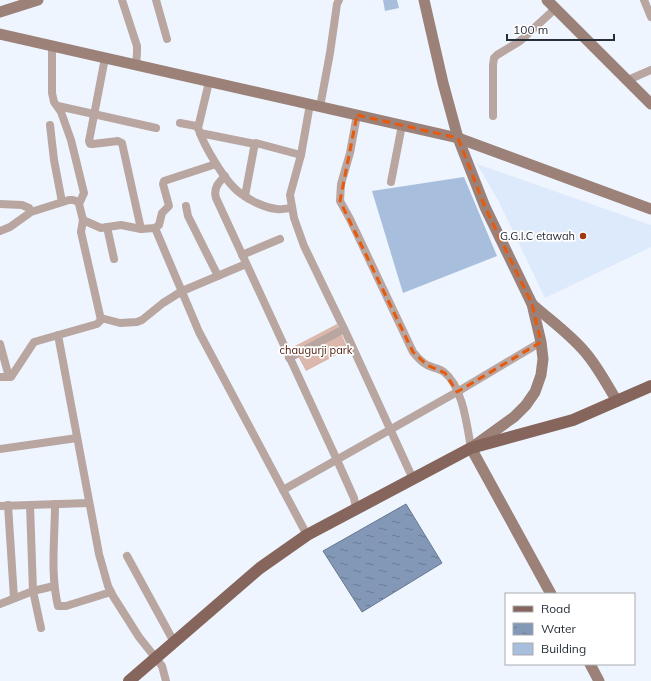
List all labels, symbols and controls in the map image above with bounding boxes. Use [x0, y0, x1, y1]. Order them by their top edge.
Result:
scale bar [507, 16, 614, 42]
text: 100 m [513, 22, 548, 37]
place label: G.G.I.C etawah [500, 229, 575, 243]
marker: G.G.I.C etawah [578, 231, 588, 241]
park label: chaugurji park [280, 343, 353, 357]
legend [505, 593, 635, 665]
text: Road [541, 601, 570, 616]
text: Water [541, 621, 577, 636]
text: Building [541, 641, 586, 656]

